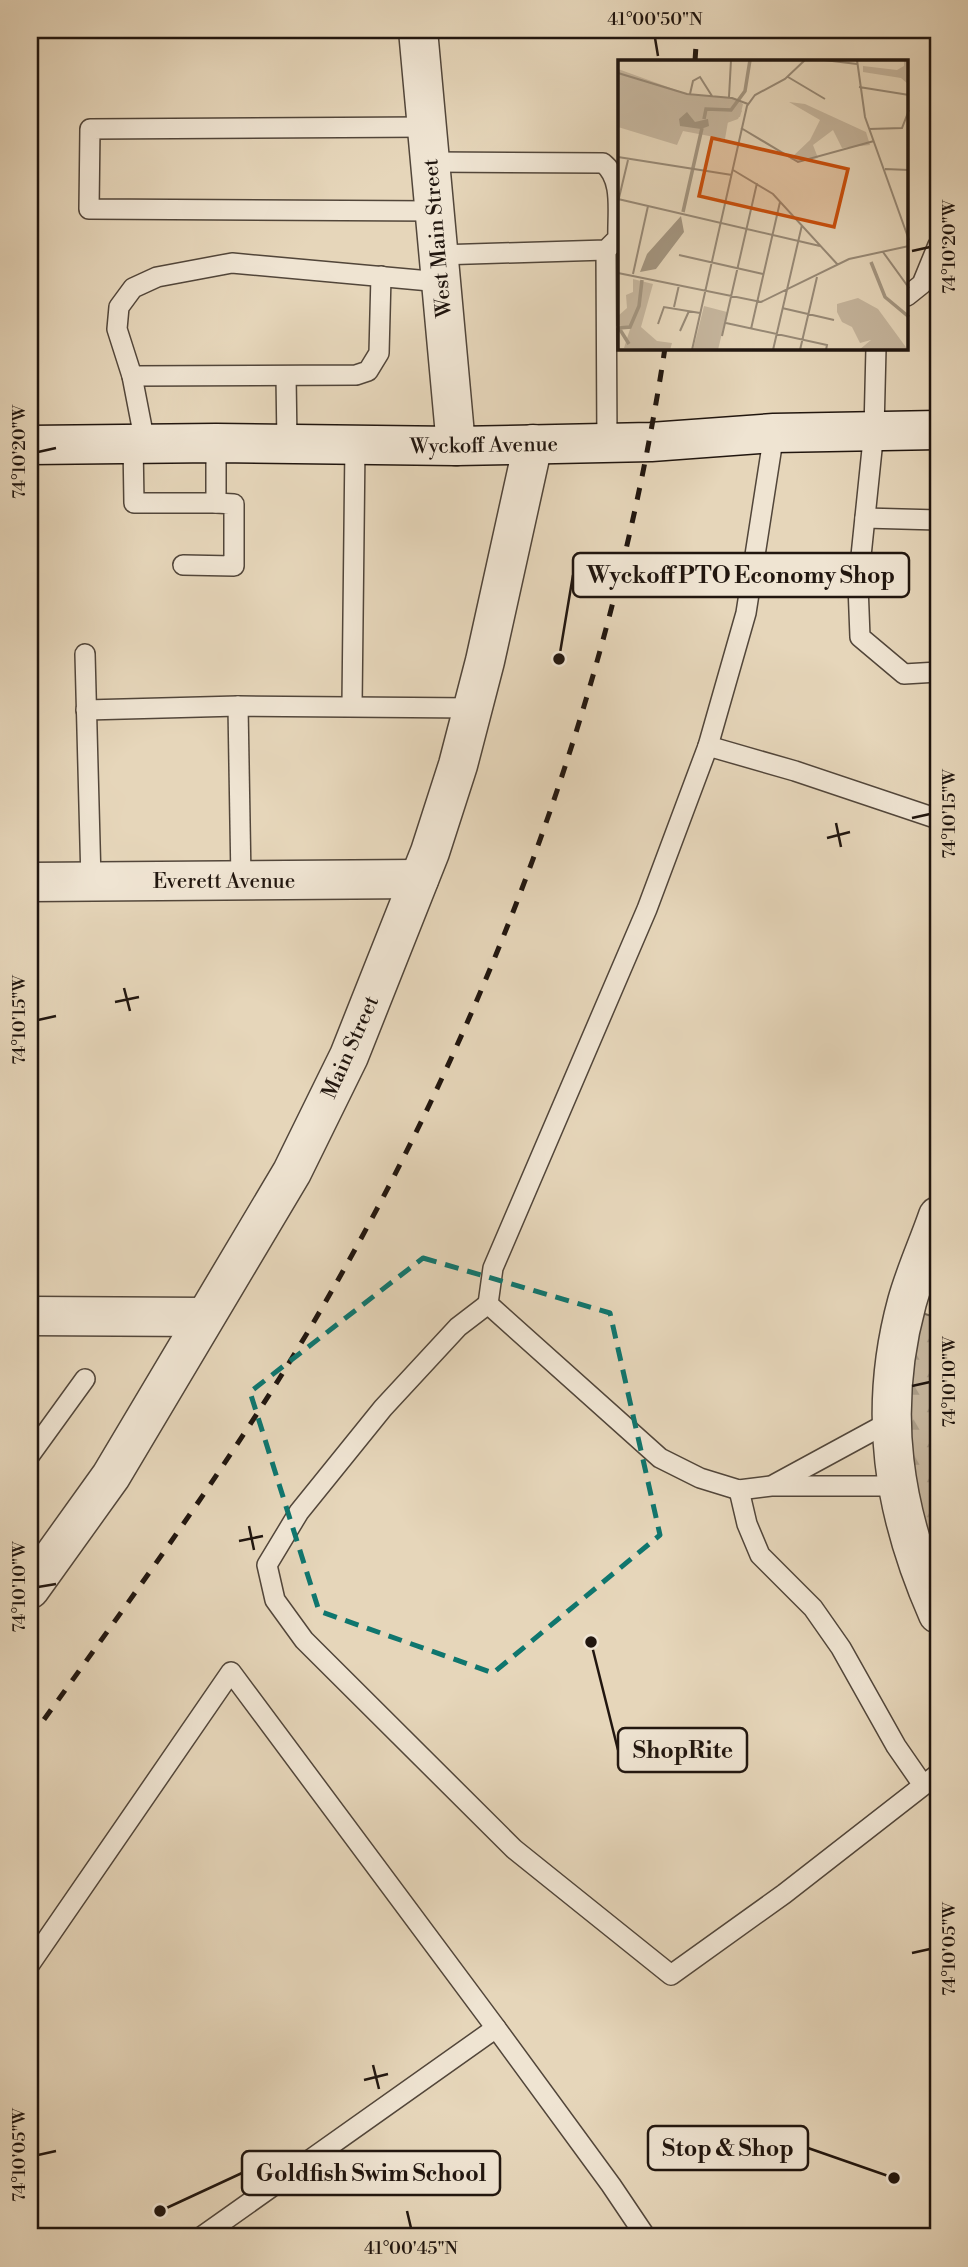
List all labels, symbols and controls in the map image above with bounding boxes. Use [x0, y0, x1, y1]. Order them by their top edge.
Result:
text: 41°00'50"N [607, 8, 703, 31]
inset map [618, 60, 908, 350]
street label: West Main Street [418, 157, 458, 319]
text: 74°10'20"W [938, 199, 961, 294]
text: 74°10'20"W [8, 404, 31, 499]
street label: Wyckoff Avenue [409, 432, 558, 460]
callout: Wyckoff PTO Economy Shop [573, 553, 909, 597]
text: Wyckoff PTO Economy Shop [586, 562, 895, 590]
text: 74°10'15"W [938, 769, 961, 859]
street label: Everett Avenue [153, 869, 295, 895]
text: 74°10'15"W [8, 975, 31, 1065]
street label: Main Street [317, 991, 385, 1103]
text: 74°10'10"W [938, 1336, 961, 1428]
text: 74°10'10"W [8, 1541, 31, 1633]
callout: ShopRite [618, 1728, 747, 1772]
text: ShopRite [633, 1737, 733, 1765]
text: 74°10'05"W [938, 1901, 961, 1996]
text: 74°10'05"W [8, 2107, 31, 2202]
callout: Stop & Shop [648, 2126, 808, 2170]
text: Stop & Shop [662, 2135, 794, 2163]
callout: Goldfish Swim School [242, 2151, 500, 2195]
text: Goldfish Swim School [256, 2160, 487, 2188]
text: 41°00'45"N [364, 2237, 459, 2260]

